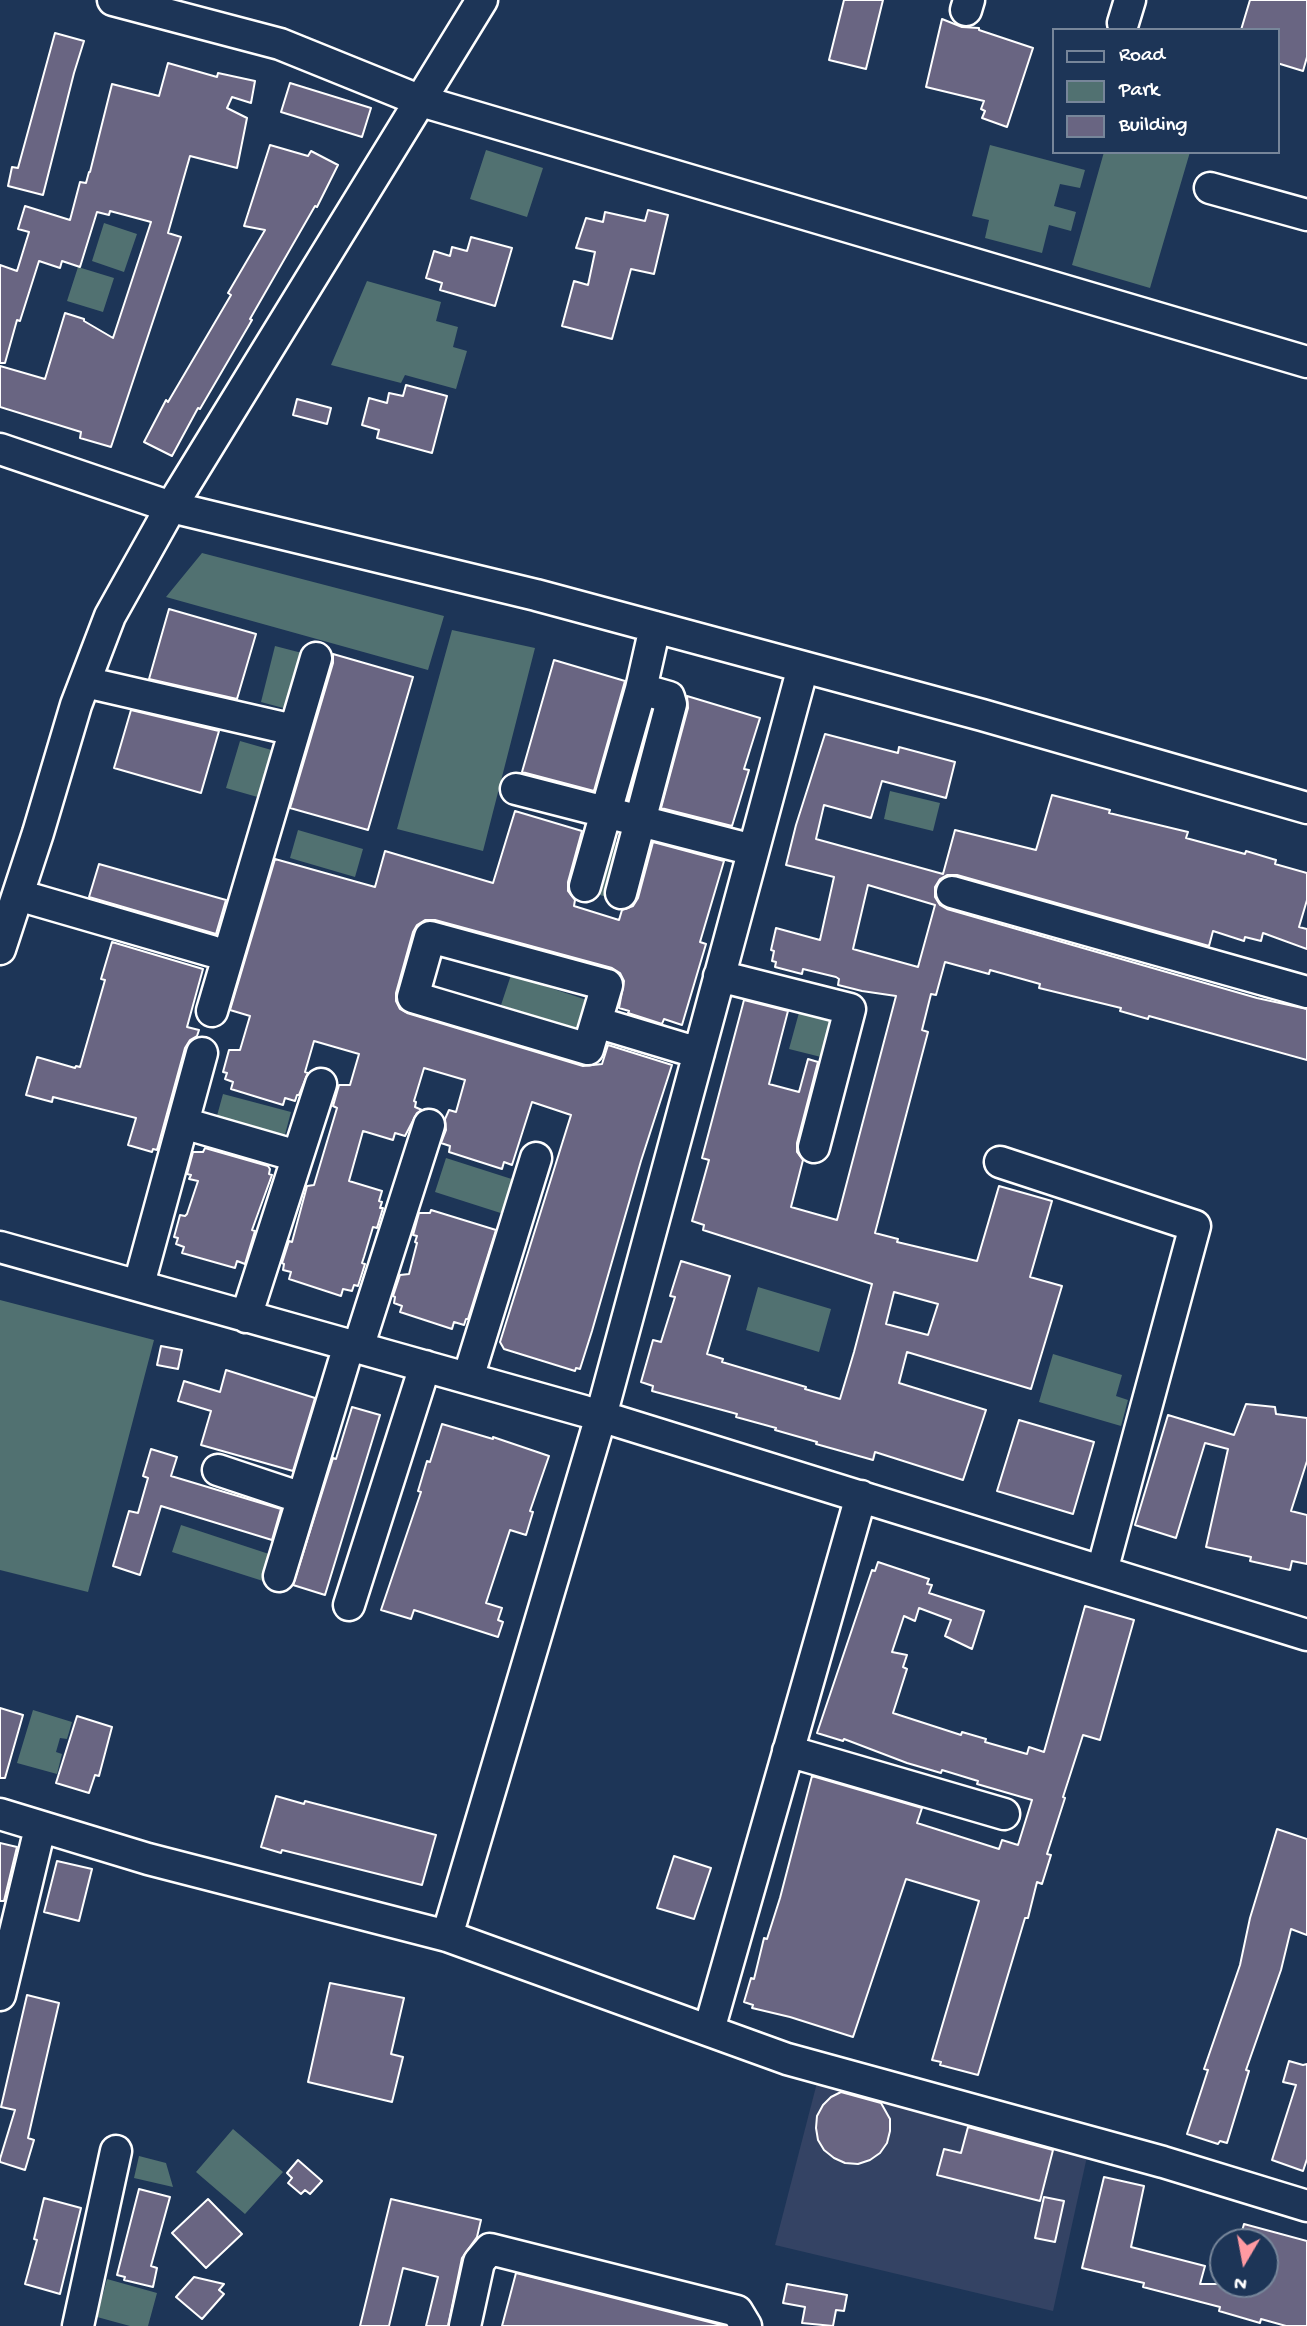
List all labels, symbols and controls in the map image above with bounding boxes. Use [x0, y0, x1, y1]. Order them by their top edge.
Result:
legend [1052, 28, 1279, 154]
text: Road [1119, 44, 1165, 69]
text: Park [1119, 79, 1159, 104]
text: Building [1119, 114, 1188, 139]
north arrow [1209, 2228, 1279, 2298]
text: N [1233, 2270, 1249, 2295]

